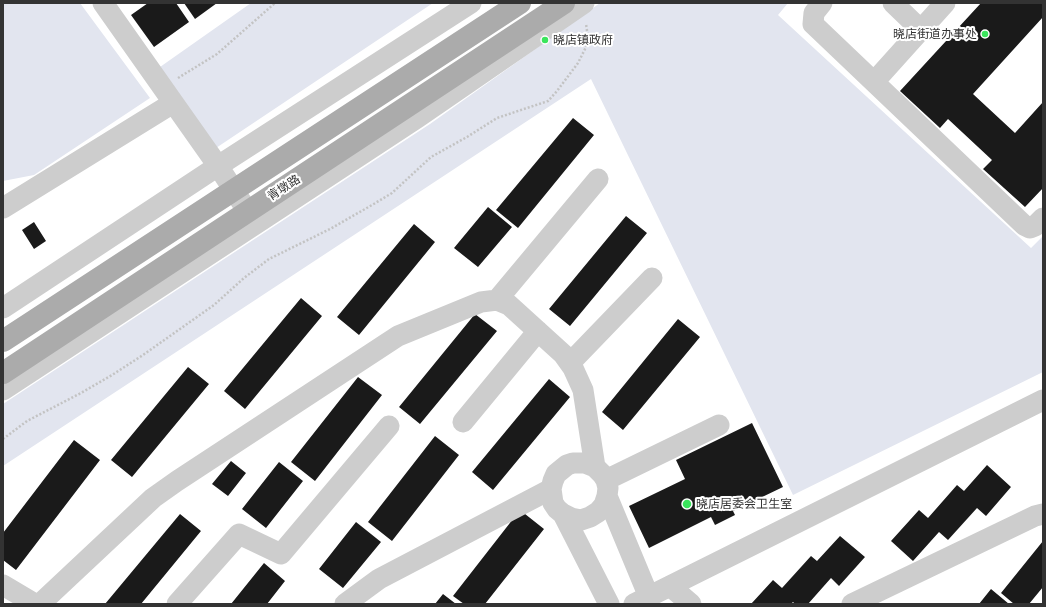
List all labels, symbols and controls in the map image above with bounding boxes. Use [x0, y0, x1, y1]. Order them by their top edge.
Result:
place label: 晓店街道办事处 [893, 27, 977, 41]
marker: 晓店街道办事处 [980, 29, 990, 39]
place label: 晓店镇政府 [553, 33, 613, 47]
marker: 晓店镇政府 [540, 35, 550, 45]
street label: 青墩路 [265, 172, 303, 204]
place label: 晓店居委会卫生室 [696, 497, 792, 511]
marker: 晓店居委会卫生室 [681, 498, 693, 510]

